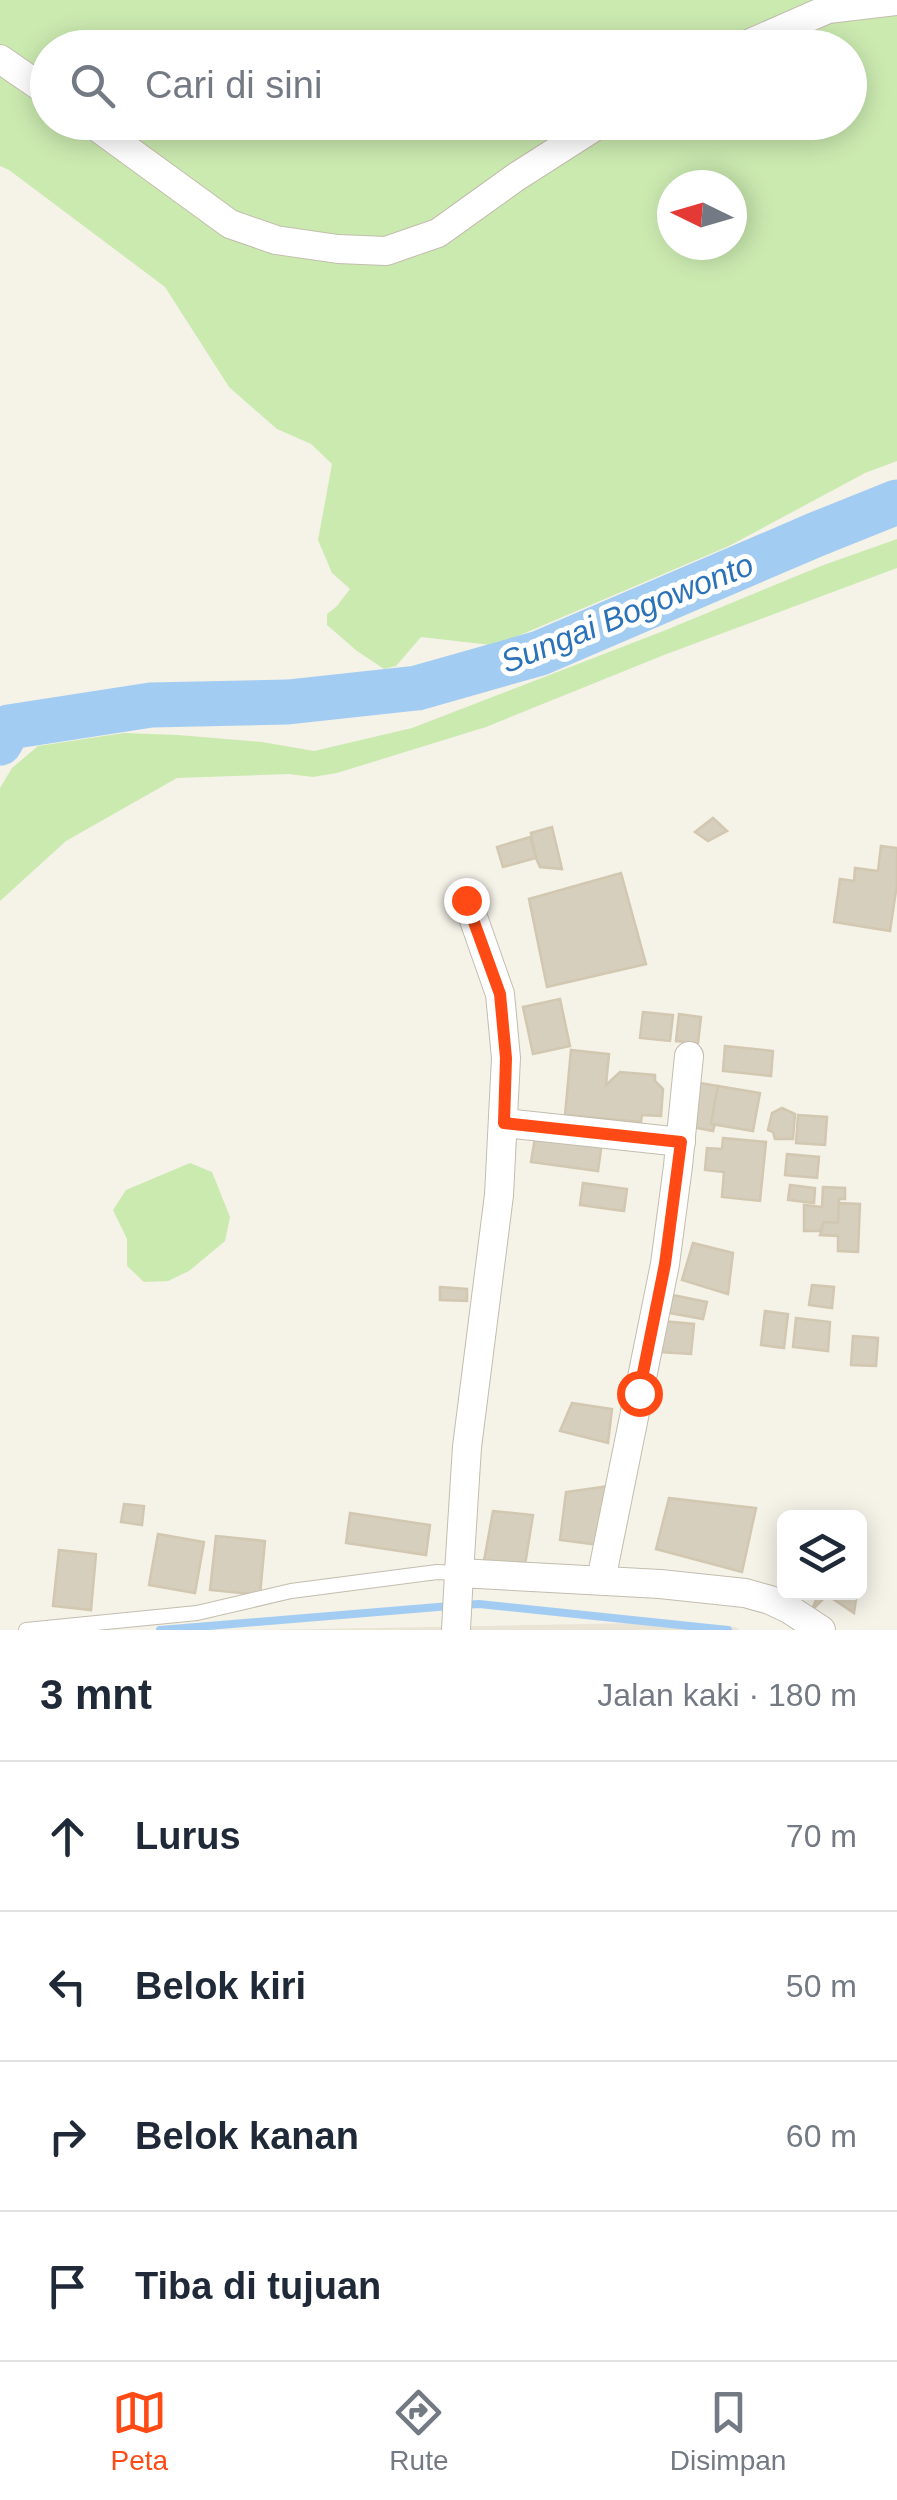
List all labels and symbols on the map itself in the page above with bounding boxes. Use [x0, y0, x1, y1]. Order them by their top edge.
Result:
north arrow [657, 170, 747, 260]
water label: Sungai Bogowonto [496, 546, 758, 680]
route end [444, 878, 490, 924]
route start [617, 1371, 663, 1417]

